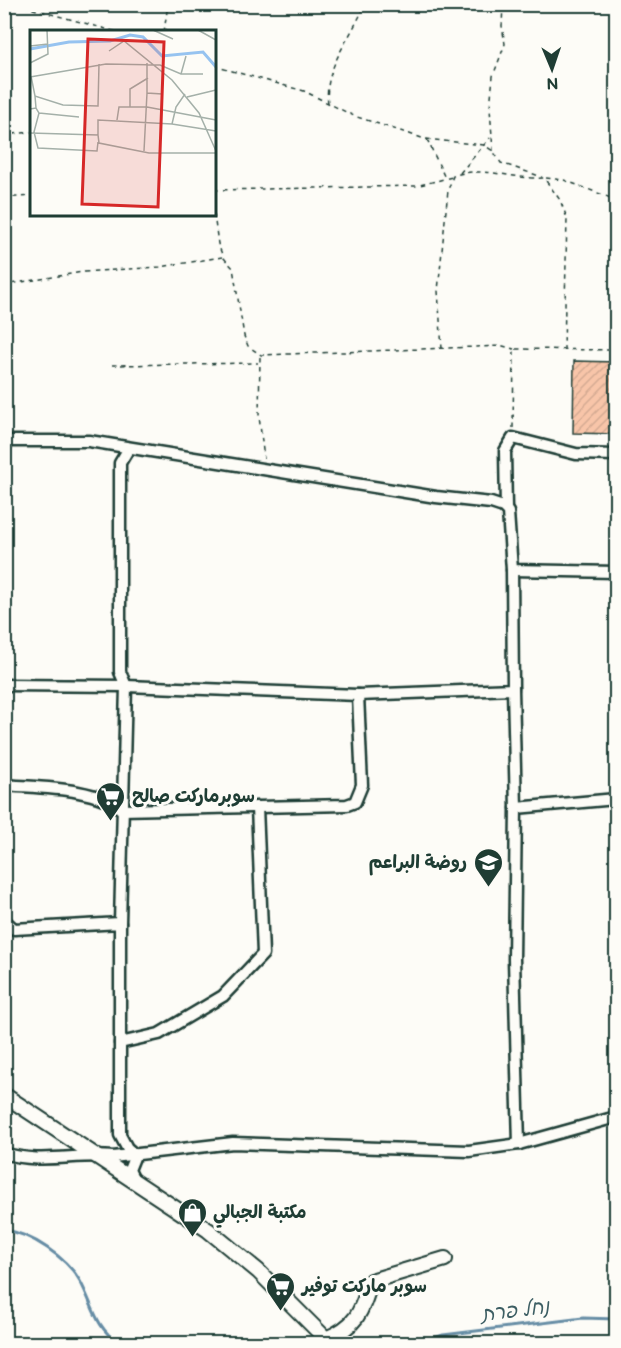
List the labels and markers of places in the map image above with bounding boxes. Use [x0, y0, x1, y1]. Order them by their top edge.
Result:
supermarket icon: سوبرماركت صالح [95, 780, 127, 822]
place label: سوبرماركت صالح [132, 786, 255, 808]
school or university icon: روضة البراعم [472, 846, 504, 888]
place label: روضة البراعم [369, 852, 467, 876]
shop icon: مكتبة الجبالي [176, 1196, 208, 1238]
place label: مكتبة الجبالي [213, 1202, 306, 1228]
supermarket icon: سوبر ماركت توفير [265, 1270, 297, 1312]
place label: سوبر ماركت توفير [300, 1276, 427, 1297]

